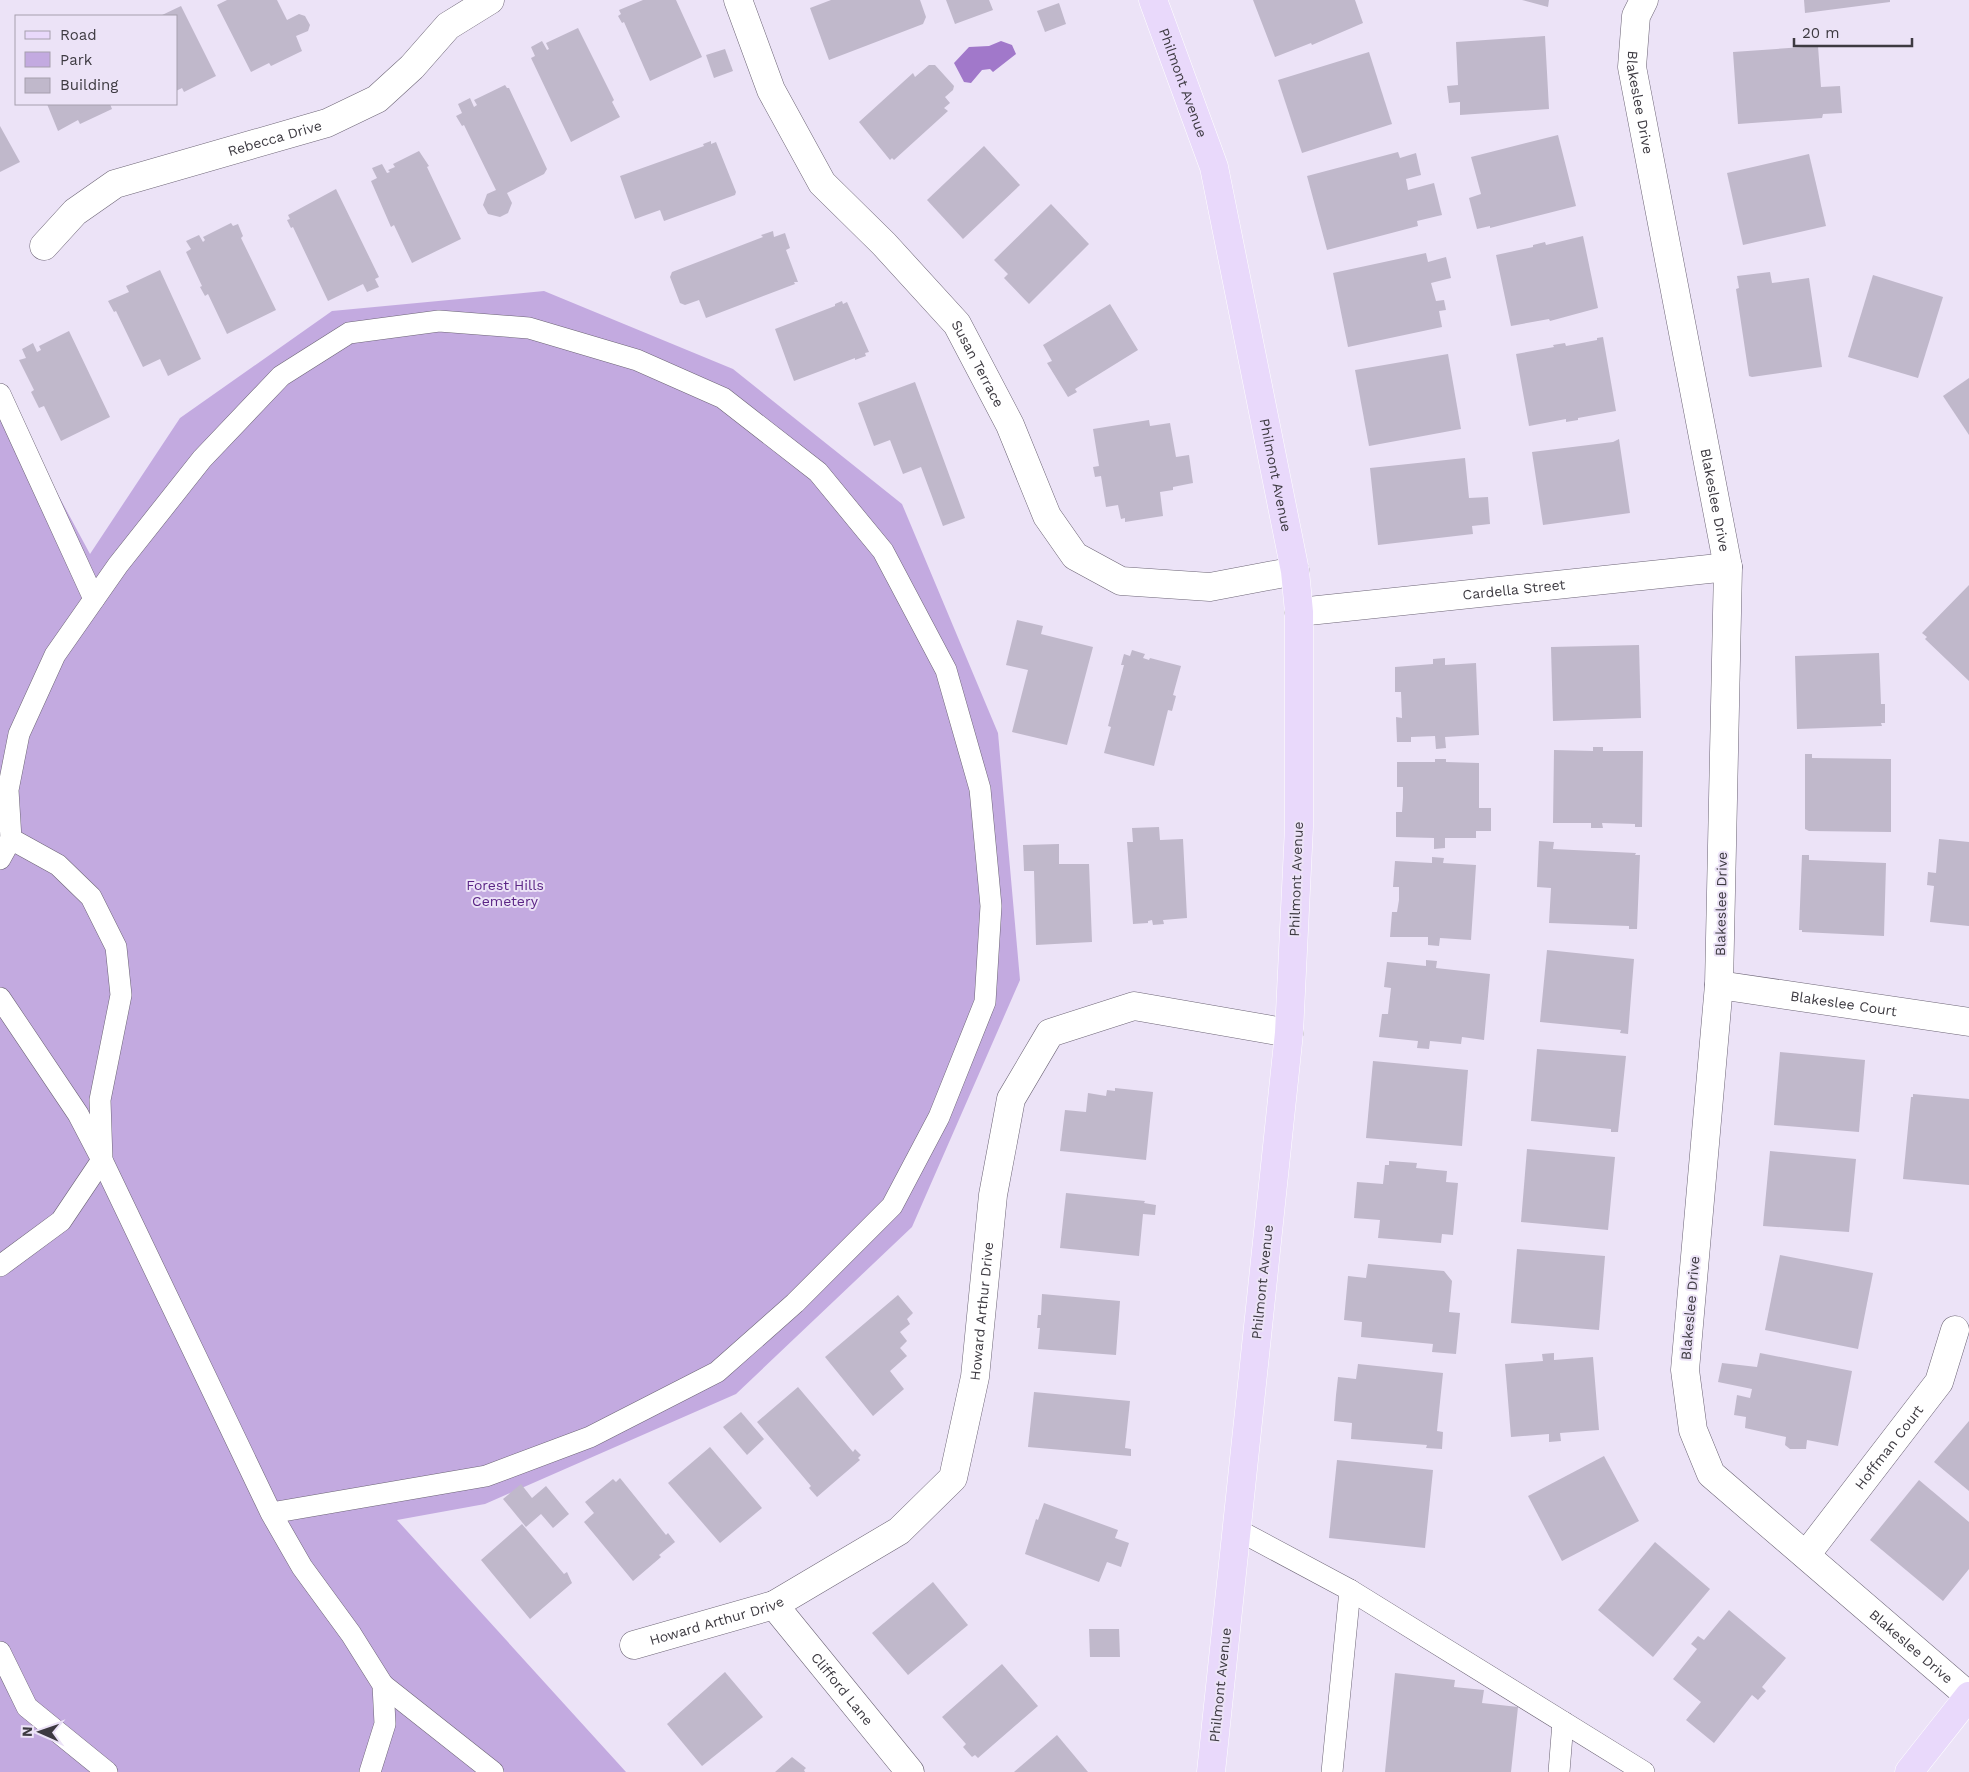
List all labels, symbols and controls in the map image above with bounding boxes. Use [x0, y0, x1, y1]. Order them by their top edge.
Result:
legend [15, 15, 178, 105]
scale bar [1794, 15, 1912, 47]
text: 20 m [1802, 24, 1840, 42]
text: Road [60, 26, 97, 44]
street label: Philmont Avenue [1156, 26, 1210, 140]
street label: Blakeslee Drive [1624, 50, 1656, 155]
text: Park [60, 51, 93, 69]
text: Building [60, 76, 118, 94]
street label: Rebecca Drive [226, 117, 323, 159]
street label: Susan Terrace [948, 317, 1007, 410]
street label: Philmont Avenue [1257, 417, 1295, 533]
street label: Blakeslee Drive [1697, 447, 1733, 553]
street label: Cardella Street [1462, 576, 1566, 603]
street label: Philmont Avenue [1286, 821, 1306, 937]
street label: Blakeslee Drive [1712, 852, 1730, 956]
park label: Forest Hills Cemetery [466, 877, 544, 909]
street label: Blakeslee Court [1789, 988, 1898, 1019]
street label: Philmont Avenue [1248, 1224, 1276, 1340]
street label: Howard Arthur Drive [967, 1241, 996, 1381]
street label: Blakeslee Drive [1677, 1255, 1703, 1361]
street label: Hoffman Court [1851, 1402, 1926, 1493]
street label: Howard Arthur Drive [648, 1593, 787, 1648]
street label: Blakeslee Drive [1866, 1606, 1956, 1686]
street label: Philmont Avenue [1206, 1627, 1234, 1743]
street label: Clifford Lane [808, 1649, 876, 1728]
north arrow [15, 1707, 65, 1757]
text: N [19, 1726, 35, 1737]

